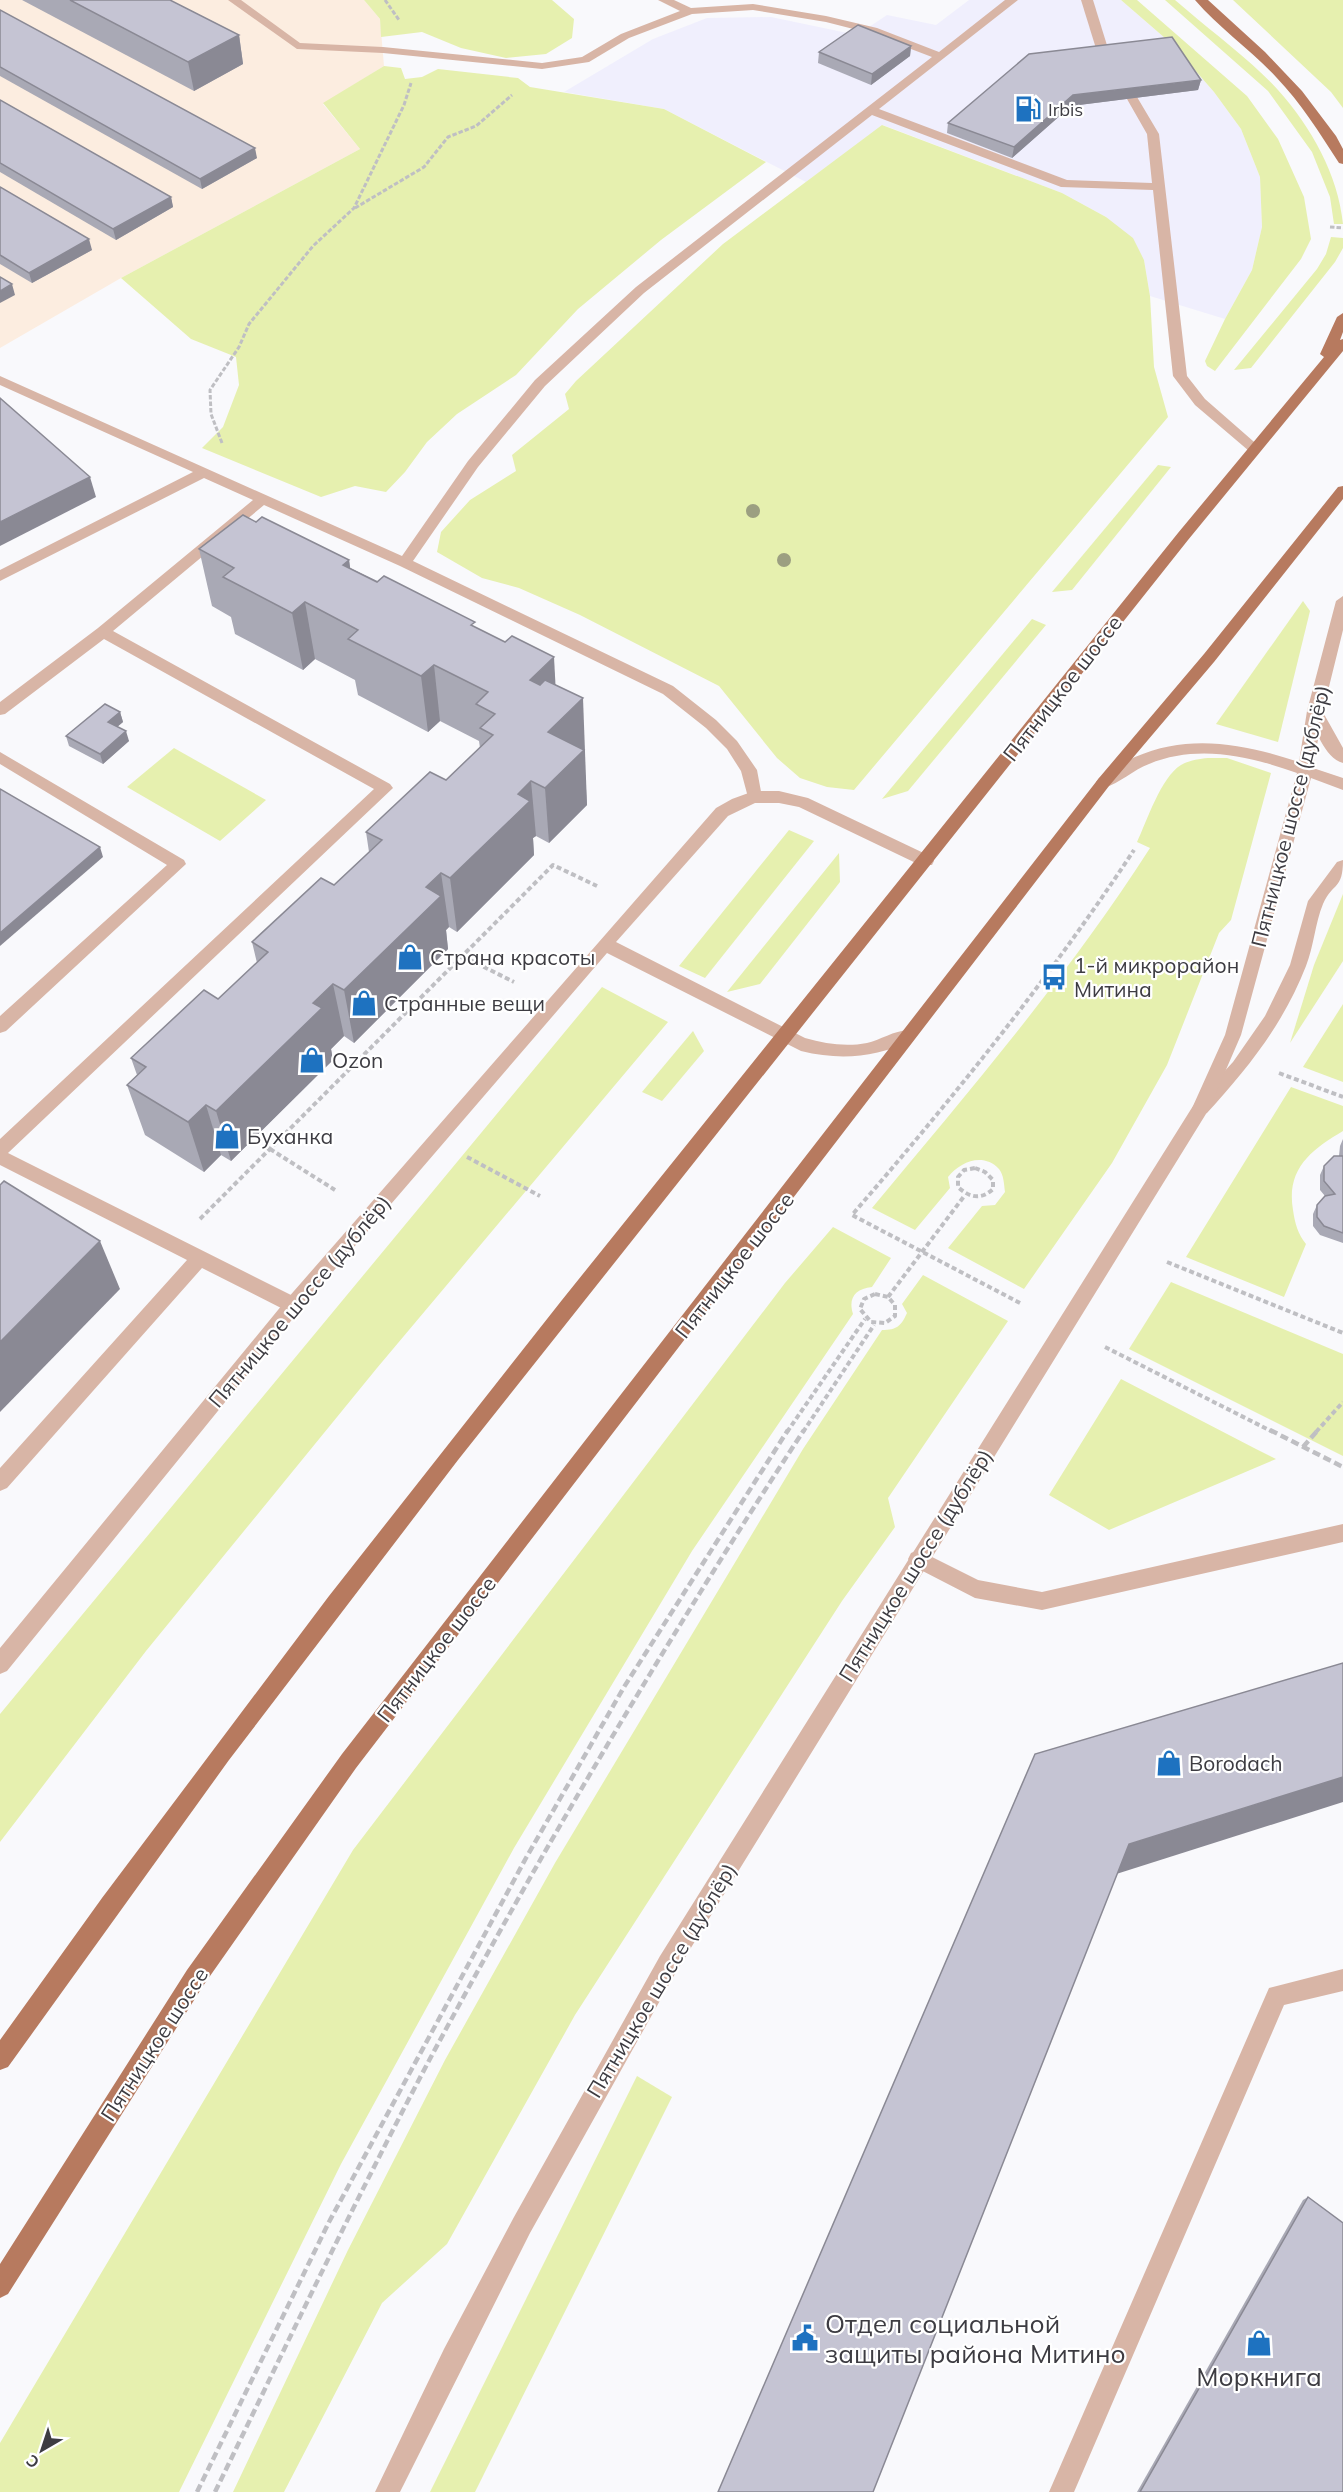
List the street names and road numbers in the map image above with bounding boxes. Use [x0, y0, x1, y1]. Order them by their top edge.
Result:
street label: Пятницкое шоссе [997, 610, 1127, 766]
street label: Пятницкое шоссе (дублёр) [1245, 682, 1335, 950]
street label: Пятницкое шоссе [669, 1187, 799, 1343]
street label: Пятницкое шоссе (дублёр) [202, 1189, 396, 1413]
street label: Пятницкое шоссе (дублёр) [833, 1444, 997, 1686]
street label: Пятницкое шоссе [371, 1571, 501, 1727]
street label: Пятницкое шоссе (дублёр) [580, 1858, 742, 2102]
street label: Пятницкое шоссе [95, 1962, 213, 2126]

